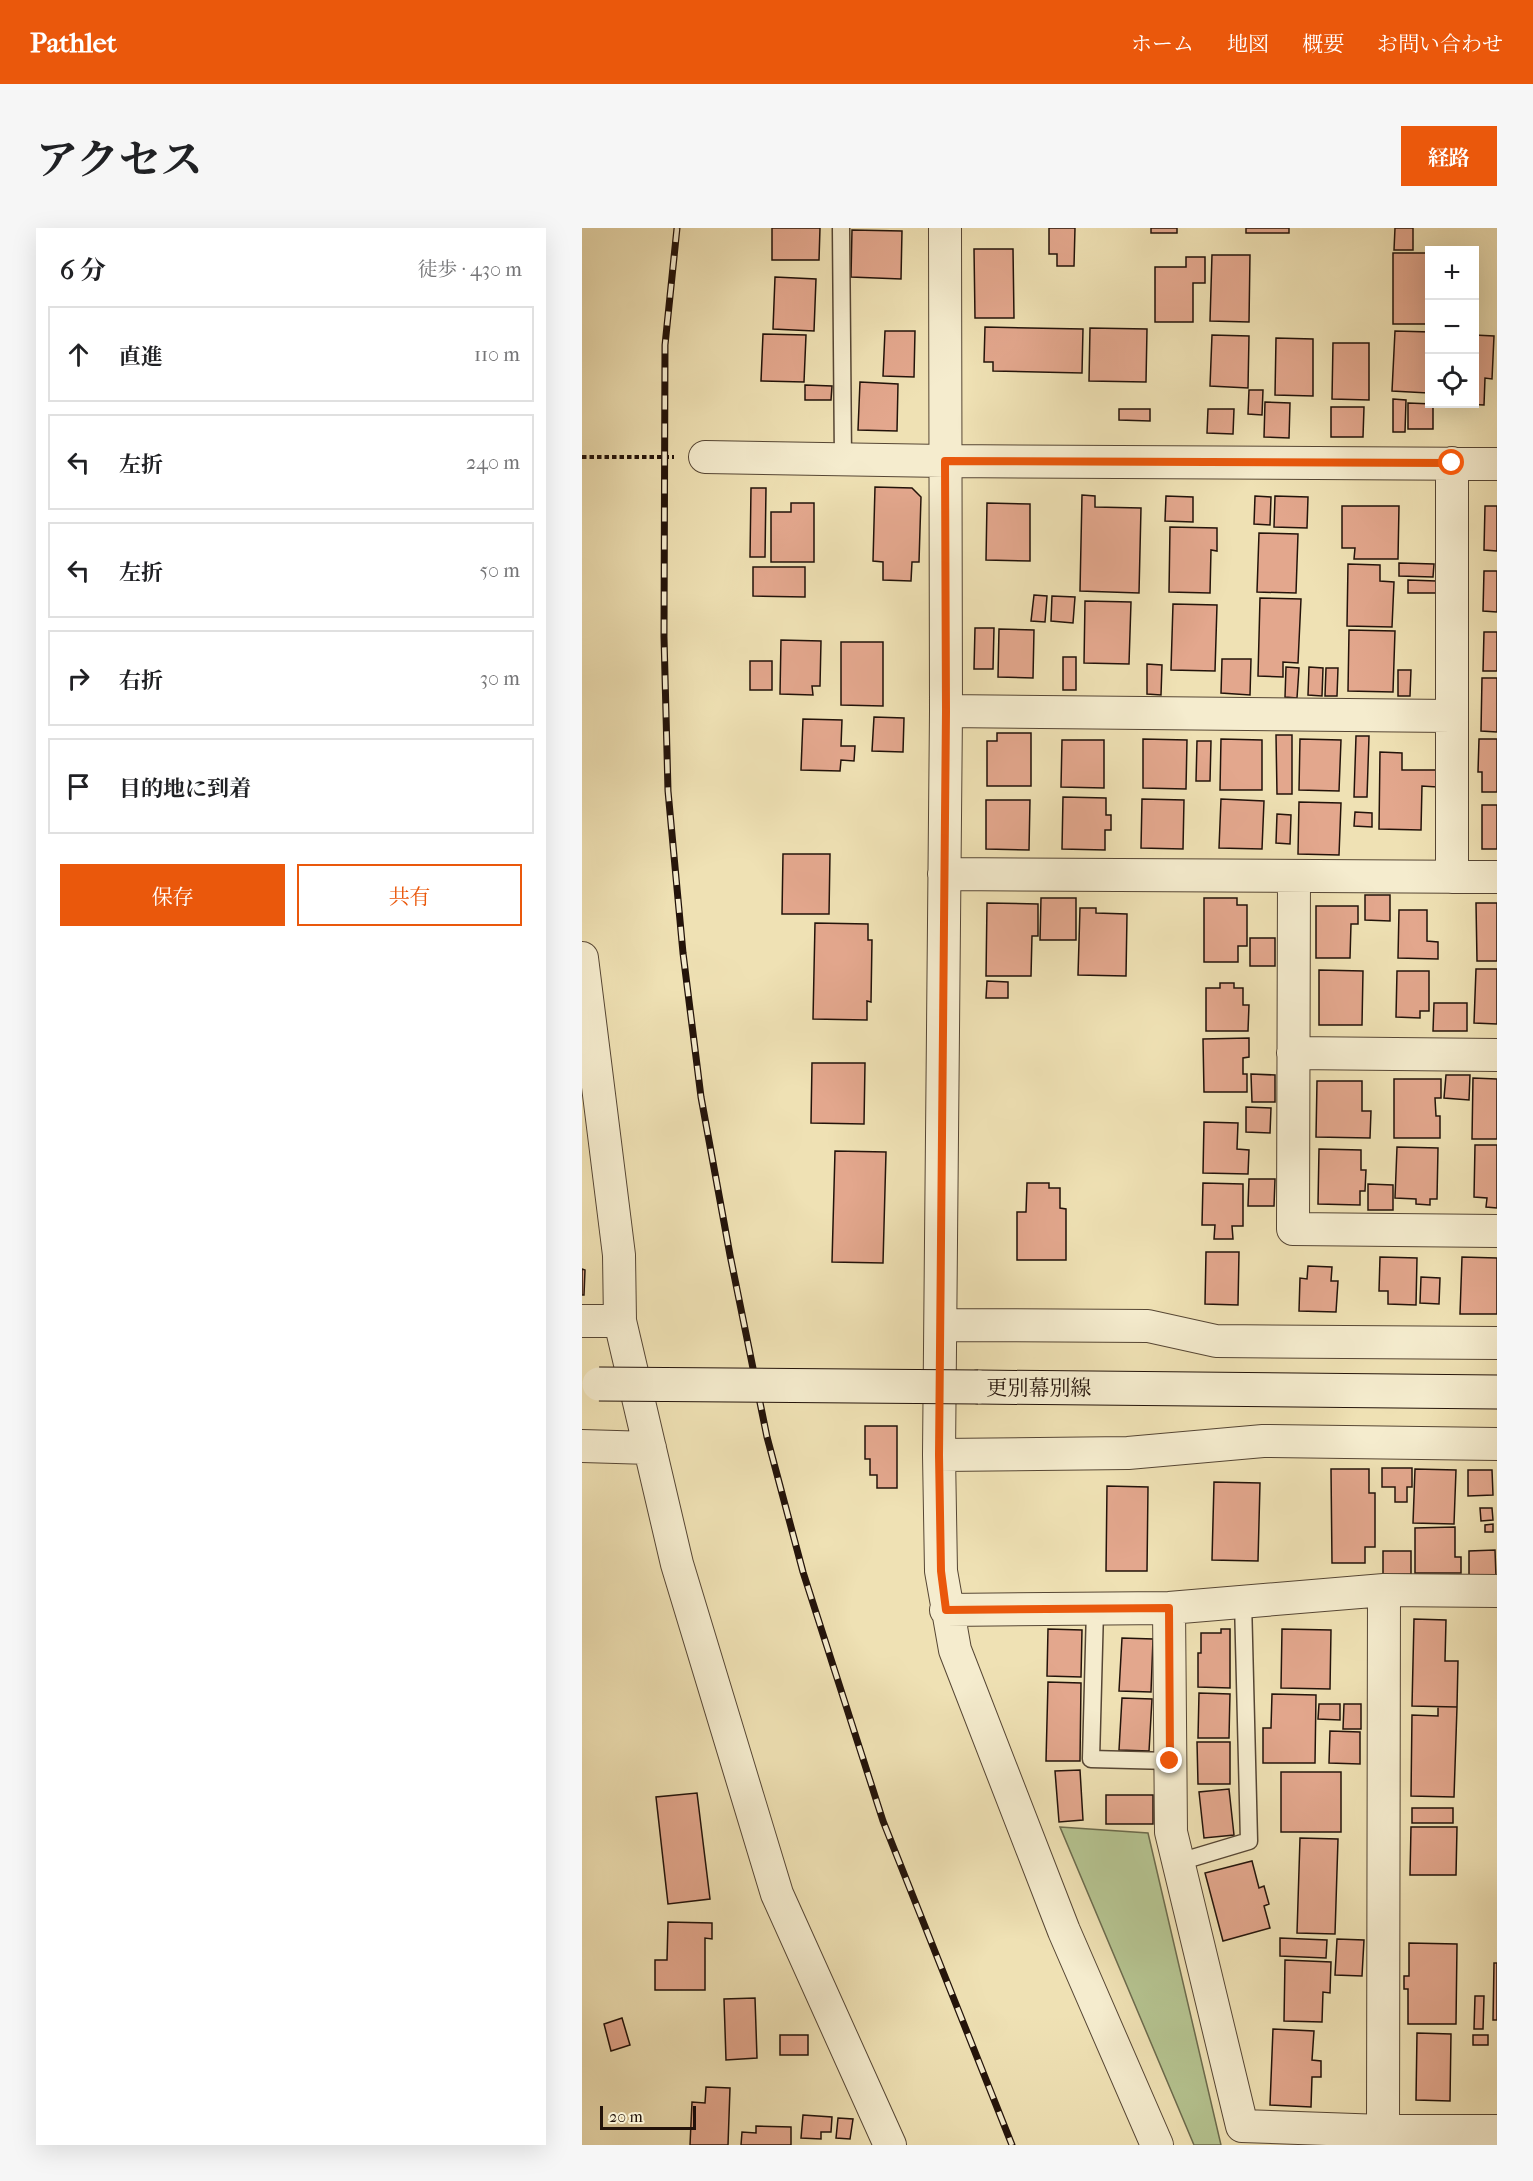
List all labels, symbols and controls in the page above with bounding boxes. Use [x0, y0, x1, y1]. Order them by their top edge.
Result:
text: Pathlet [30, 26, 117, 59]
text: ホーム [1131, 32, 1194, 56]
text: 地図 [1227, 32, 1269, 56]
text: 概要 [1302, 32, 1344, 56]
text: お問い合わせ [1377, 32, 1503, 56]
button: 経路 [1401, 126, 1497, 186]
text: アクセス [36, 136, 203, 185]
map controls [1425, 246, 1479, 408]
button: + [1425, 246, 1479, 300]
text: 6 分 [60, 255, 106, 286]
text: 徒歩 · 430 m [417, 258, 522, 281]
button: − [1425, 300, 1479, 354]
icon: ahead [62, 338, 95, 371]
text: 110 m [474, 343, 520, 366]
text: 直進 [119, 344, 163, 370]
button: locate [1425, 354, 1479, 408]
icon: left [62, 446, 95, 479]
route start [1438, 449, 1464, 475]
text: 240 m [466, 451, 520, 474]
text: 左折 [119, 452, 163, 478]
icon: left [62, 554, 95, 587]
text: 50 m [479, 559, 520, 582]
text: 左折 [119, 560, 163, 586]
icon: right [62, 662, 95, 695]
text: 30 m [480, 667, 520, 690]
text: 右折 [119, 668, 163, 694]
icon: arrive [62, 770, 95, 803]
text: 目的地に到着 [119, 776, 251, 802]
button: 保存 [60, 864, 285, 926]
button: 共有 [297, 864, 522, 926]
street label: 更別幕別線 [987, 1376, 1092, 1400]
route end [1156, 1747, 1182, 1773]
scale bar [600, 2103, 696, 2130]
text: 20 m [609, 2107, 643, 2126]

